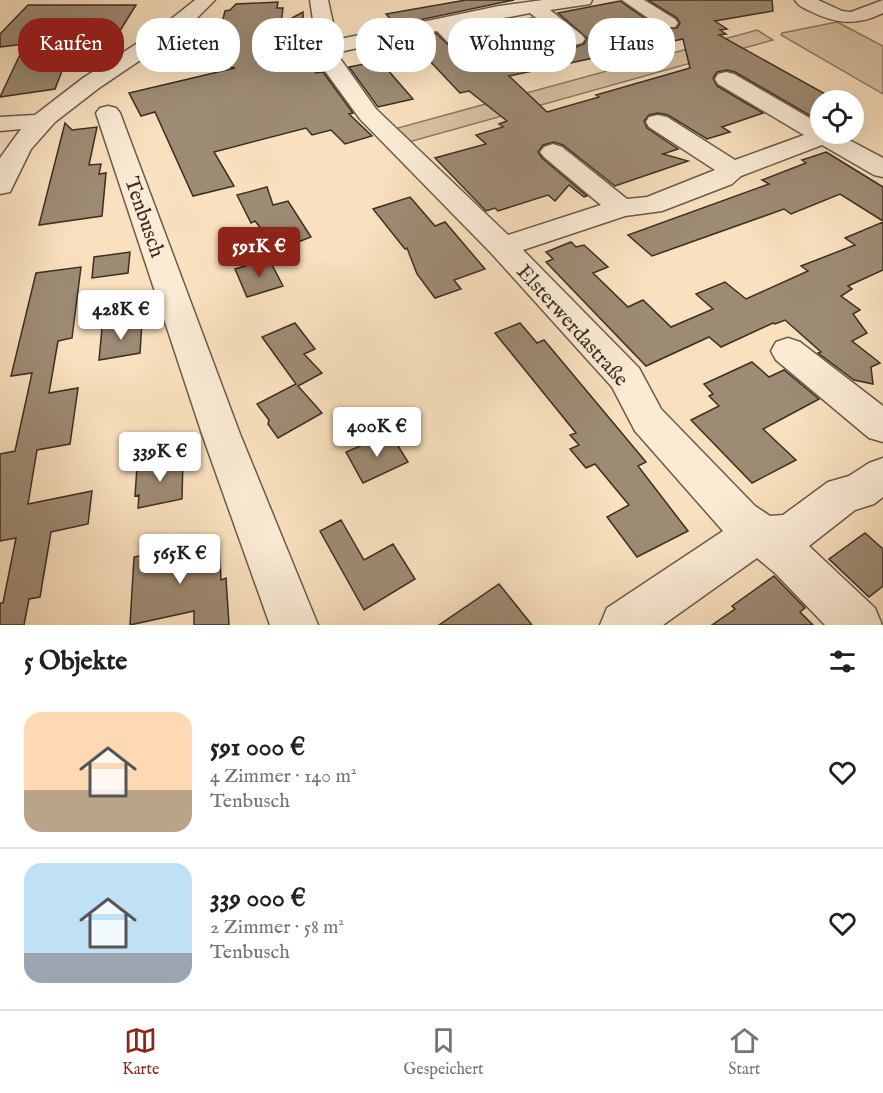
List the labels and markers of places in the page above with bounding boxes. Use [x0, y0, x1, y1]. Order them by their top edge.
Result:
pin: 591K € [210, 227, 308, 278]
pin: 428K € [72, 290, 170, 341]
pin: 400K € [328, 407, 426, 458]
pin: 339K € [111, 432, 209, 483]
pin: 565K € [131, 534, 229, 585]

